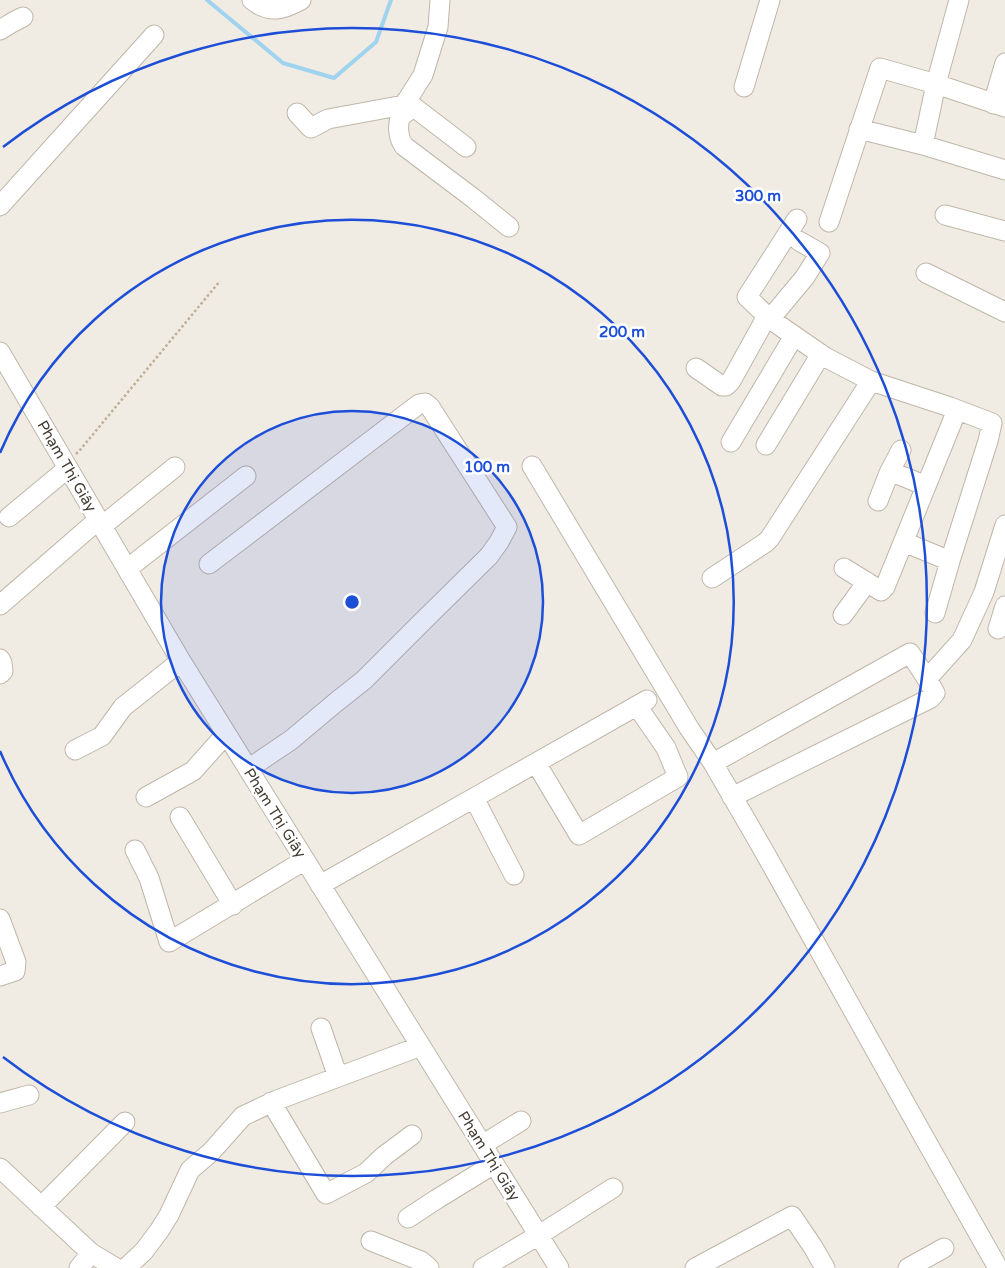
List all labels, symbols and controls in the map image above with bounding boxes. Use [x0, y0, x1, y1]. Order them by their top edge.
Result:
text: 300 m [735, 187, 781, 205]
text: 200 m [599, 323, 645, 341]
street label: Phạm Thị Giây [34, 417, 100, 515]
text: 100 m [464, 458, 510, 476]
centre of rings [343, 593, 361, 611]
street label: Phạm Thị Giây [240, 765, 310, 861]
street label: Phạm Thị Giây [454, 1108, 524, 1204]

